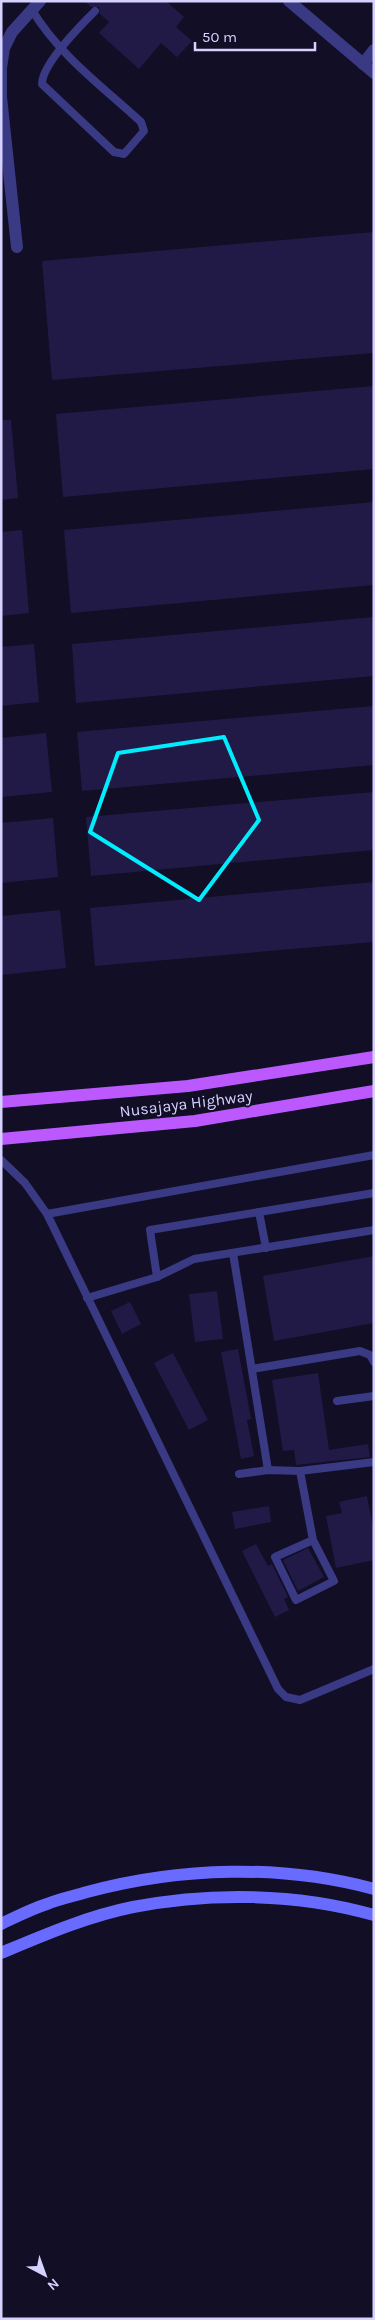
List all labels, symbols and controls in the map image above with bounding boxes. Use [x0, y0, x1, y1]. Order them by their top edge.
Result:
scale bar [195, 20, 315, 52]
text: 50 m [202, 28, 237, 46]
street label: Nusajaya Highway [119, 1086, 254, 1121]
north arrow [20, 2250, 70, 2300]
text: N [44, 2275, 63, 2294]

